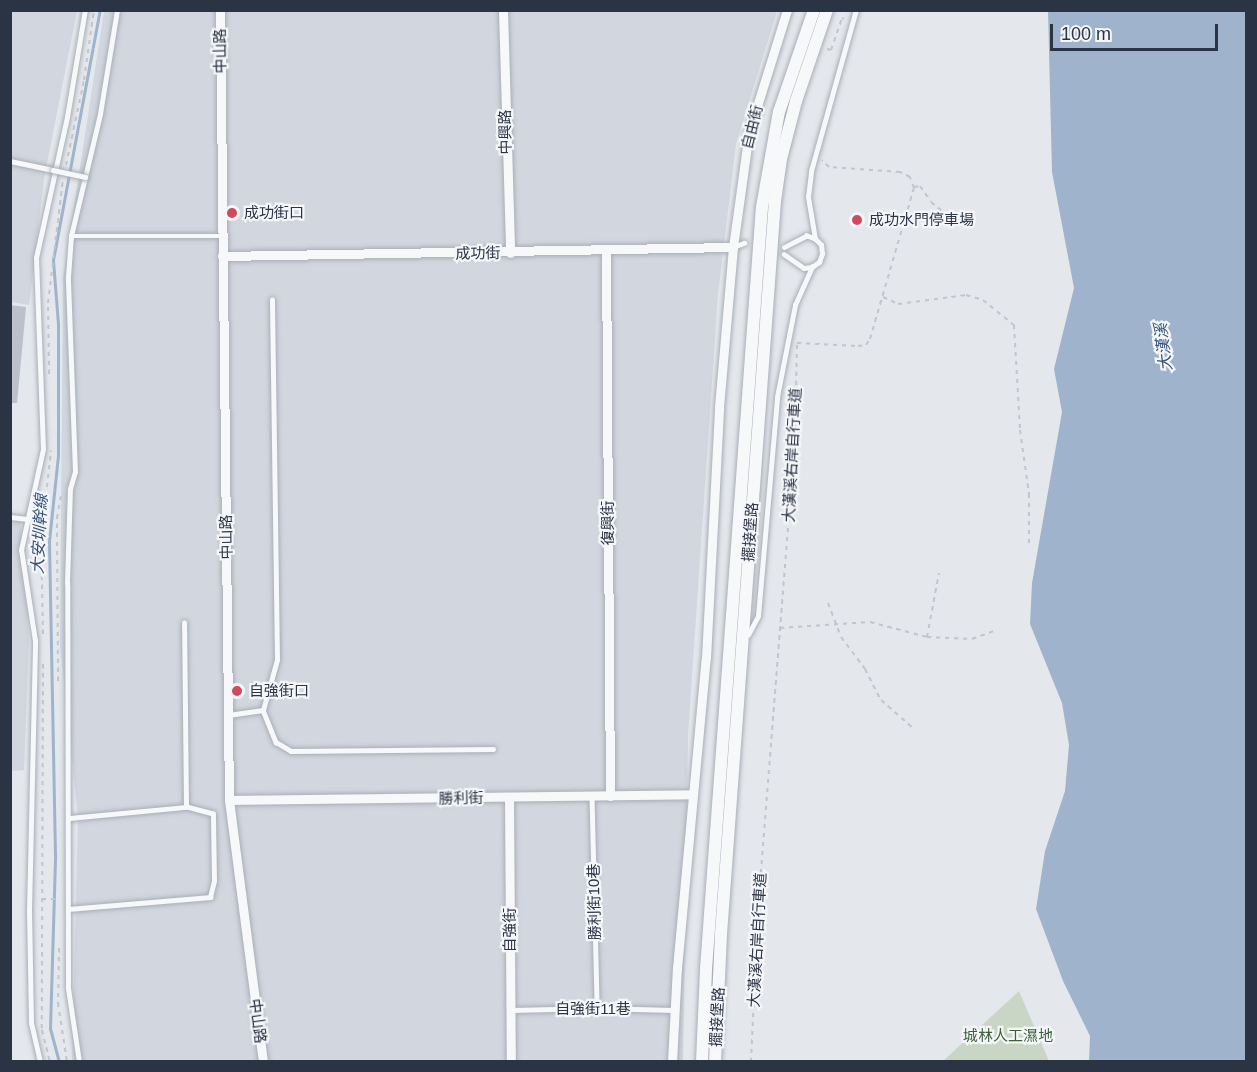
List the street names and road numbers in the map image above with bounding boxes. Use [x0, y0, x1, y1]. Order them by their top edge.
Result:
street label: 中山路 [211, 28, 229, 74]
street label: 自由街 [738, 103, 766, 151]
street label: 中興路 [496, 109, 514, 155]
street label: 成功街 [455, 244, 501, 262]
street label: 大漢溪右岸自行車道 [779, 387, 805, 523]
street label: 復興街 [599, 501, 617, 545]
street label: 擺接堡路 [739, 501, 761, 563]
street label: 中山路 [217, 514, 235, 560]
street label: 勝利街 [438, 789, 484, 807]
street label: 勝利街10巷 [584, 864, 604, 940]
street label: 大漢溪右岸自行車道 [744, 872, 770, 1008]
street label: 自強街 [501, 908, 519, 952]
street label: 擺接堡路 [706, 987, 728, 1047]
street label: 中山路 [246, 997, 270, 1045]
street label: 自強街11巷 [555, 1000, 631, 1018]

